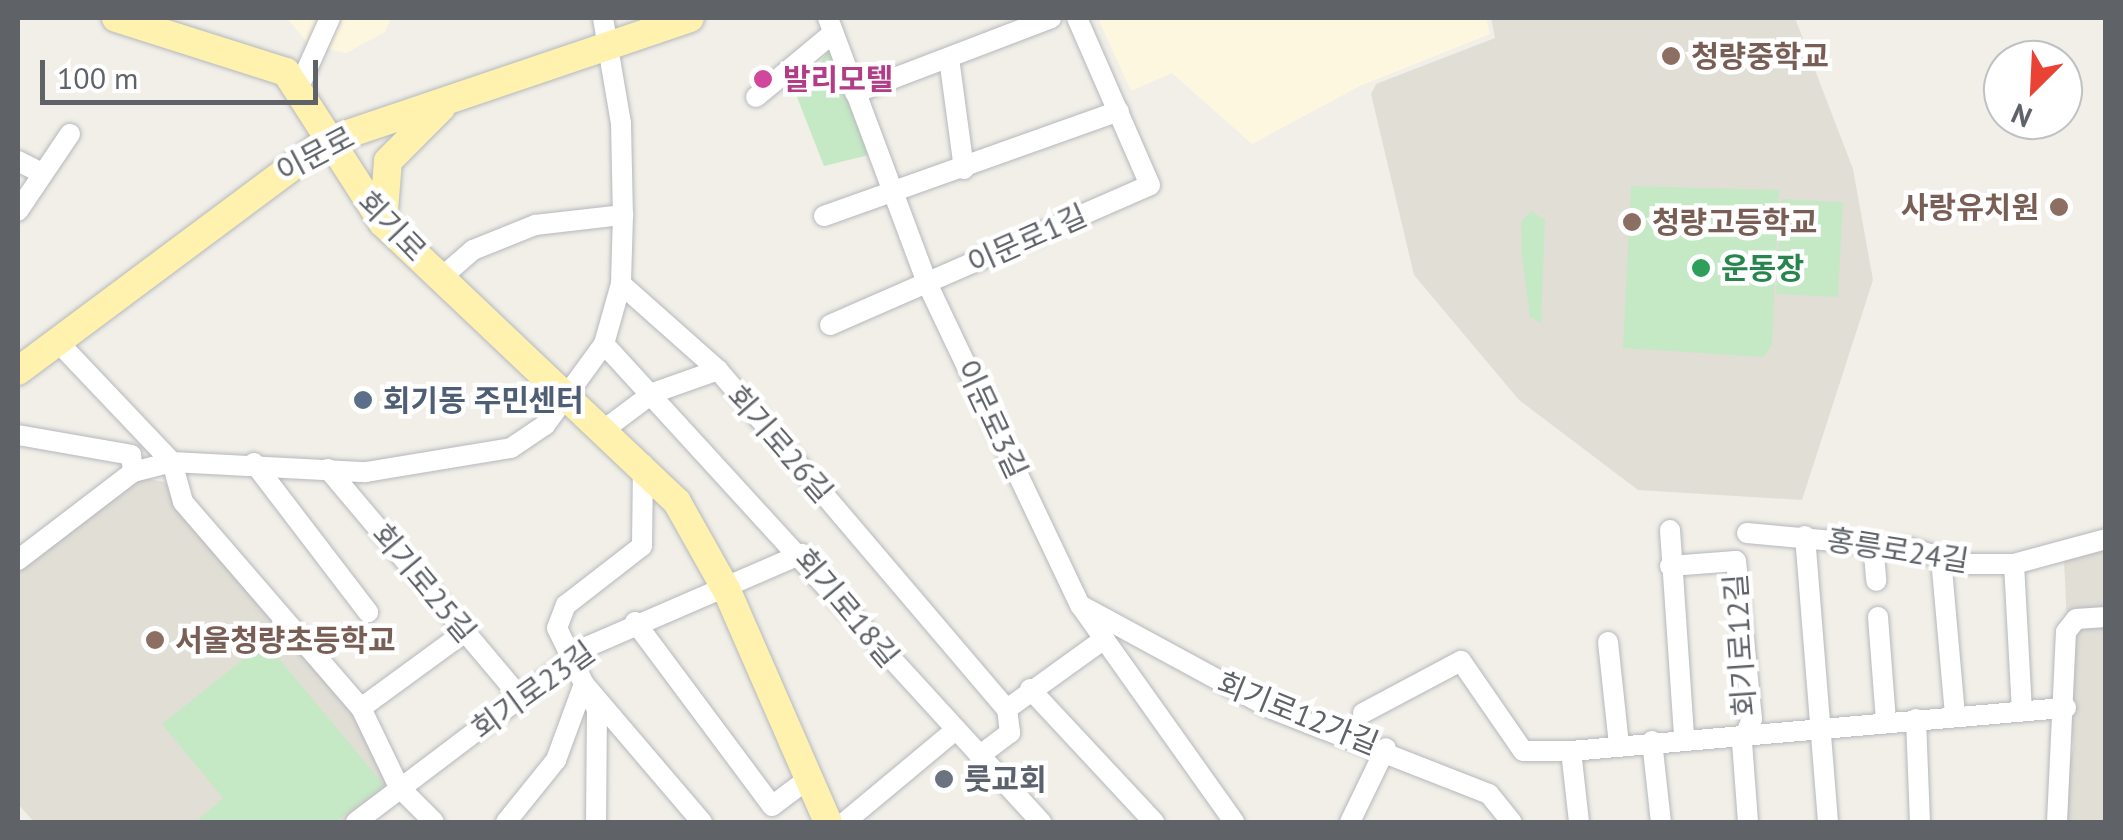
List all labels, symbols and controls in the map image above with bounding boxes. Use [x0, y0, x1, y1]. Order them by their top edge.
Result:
place label: 청량중학교 [1691, 38, 1829, 74]
scale bar [45, 40, 322, 102]
north arrow [1983, 40, 2083, 140]
marker: 청량중학교 [1660, 45, 1682, 67]
text: 100 m [57, 58, 138, 97]
place label: 발리모텔 [783, 61, 893, 97]
marker: 발리모텔 [752, 68, 774, 90]
text: N [2005, 95, 2037, 137]
street label: 이문로 [270, 119, 360, 189]
street label: 회기로 [350, 184, 434, 268]
place label: 사랑유치원 [1901, 189, 2039, 225]
marker: 사랑유치원 [2048, 196, 2070, 218]
street label: 이문로1길 [962, 197, 1092, 281]
place label: 청량고등학교 [1652, 204, 1818, 240]
marker: 청량고등학교 [1621, 211, 1643, 233]
place label: 운동장 [1721, 250, 1804, 286]
marker: 운동장 [1690, 257, 1712, 279]
street label: 이문로3길 [949, 354, 1035, 484]
street label: 회기로26길 [719, 378, 841, 510]
place label: 회기동 주민센터 [383, 382, 584, 418]
marker: 회기동 주민센터 [352, 389, 374, 411]
street label: 회기로25길 [364, 517, 484, 649]
street label: 홍릉로24길 [1825, 521, 1971, 579]
street label: 회기로18길 [787, 542, 907, 674]
street label: 회기로12길 [1717, 572, 1763, 718]
place label: 서울청량초등학교 [175, 622, 396, 658]
marker: 서울청량초등학교 [144, 629, 166, 651]
street label: 회기로23길 [465, 633, 601, 747]
street label: 회기로12가길 [1212, 664, 1384, 762]
place label: 룻교회 [964, 761, 1047, 797]
marker: 룻교회 [933, 768, 955, 790]

